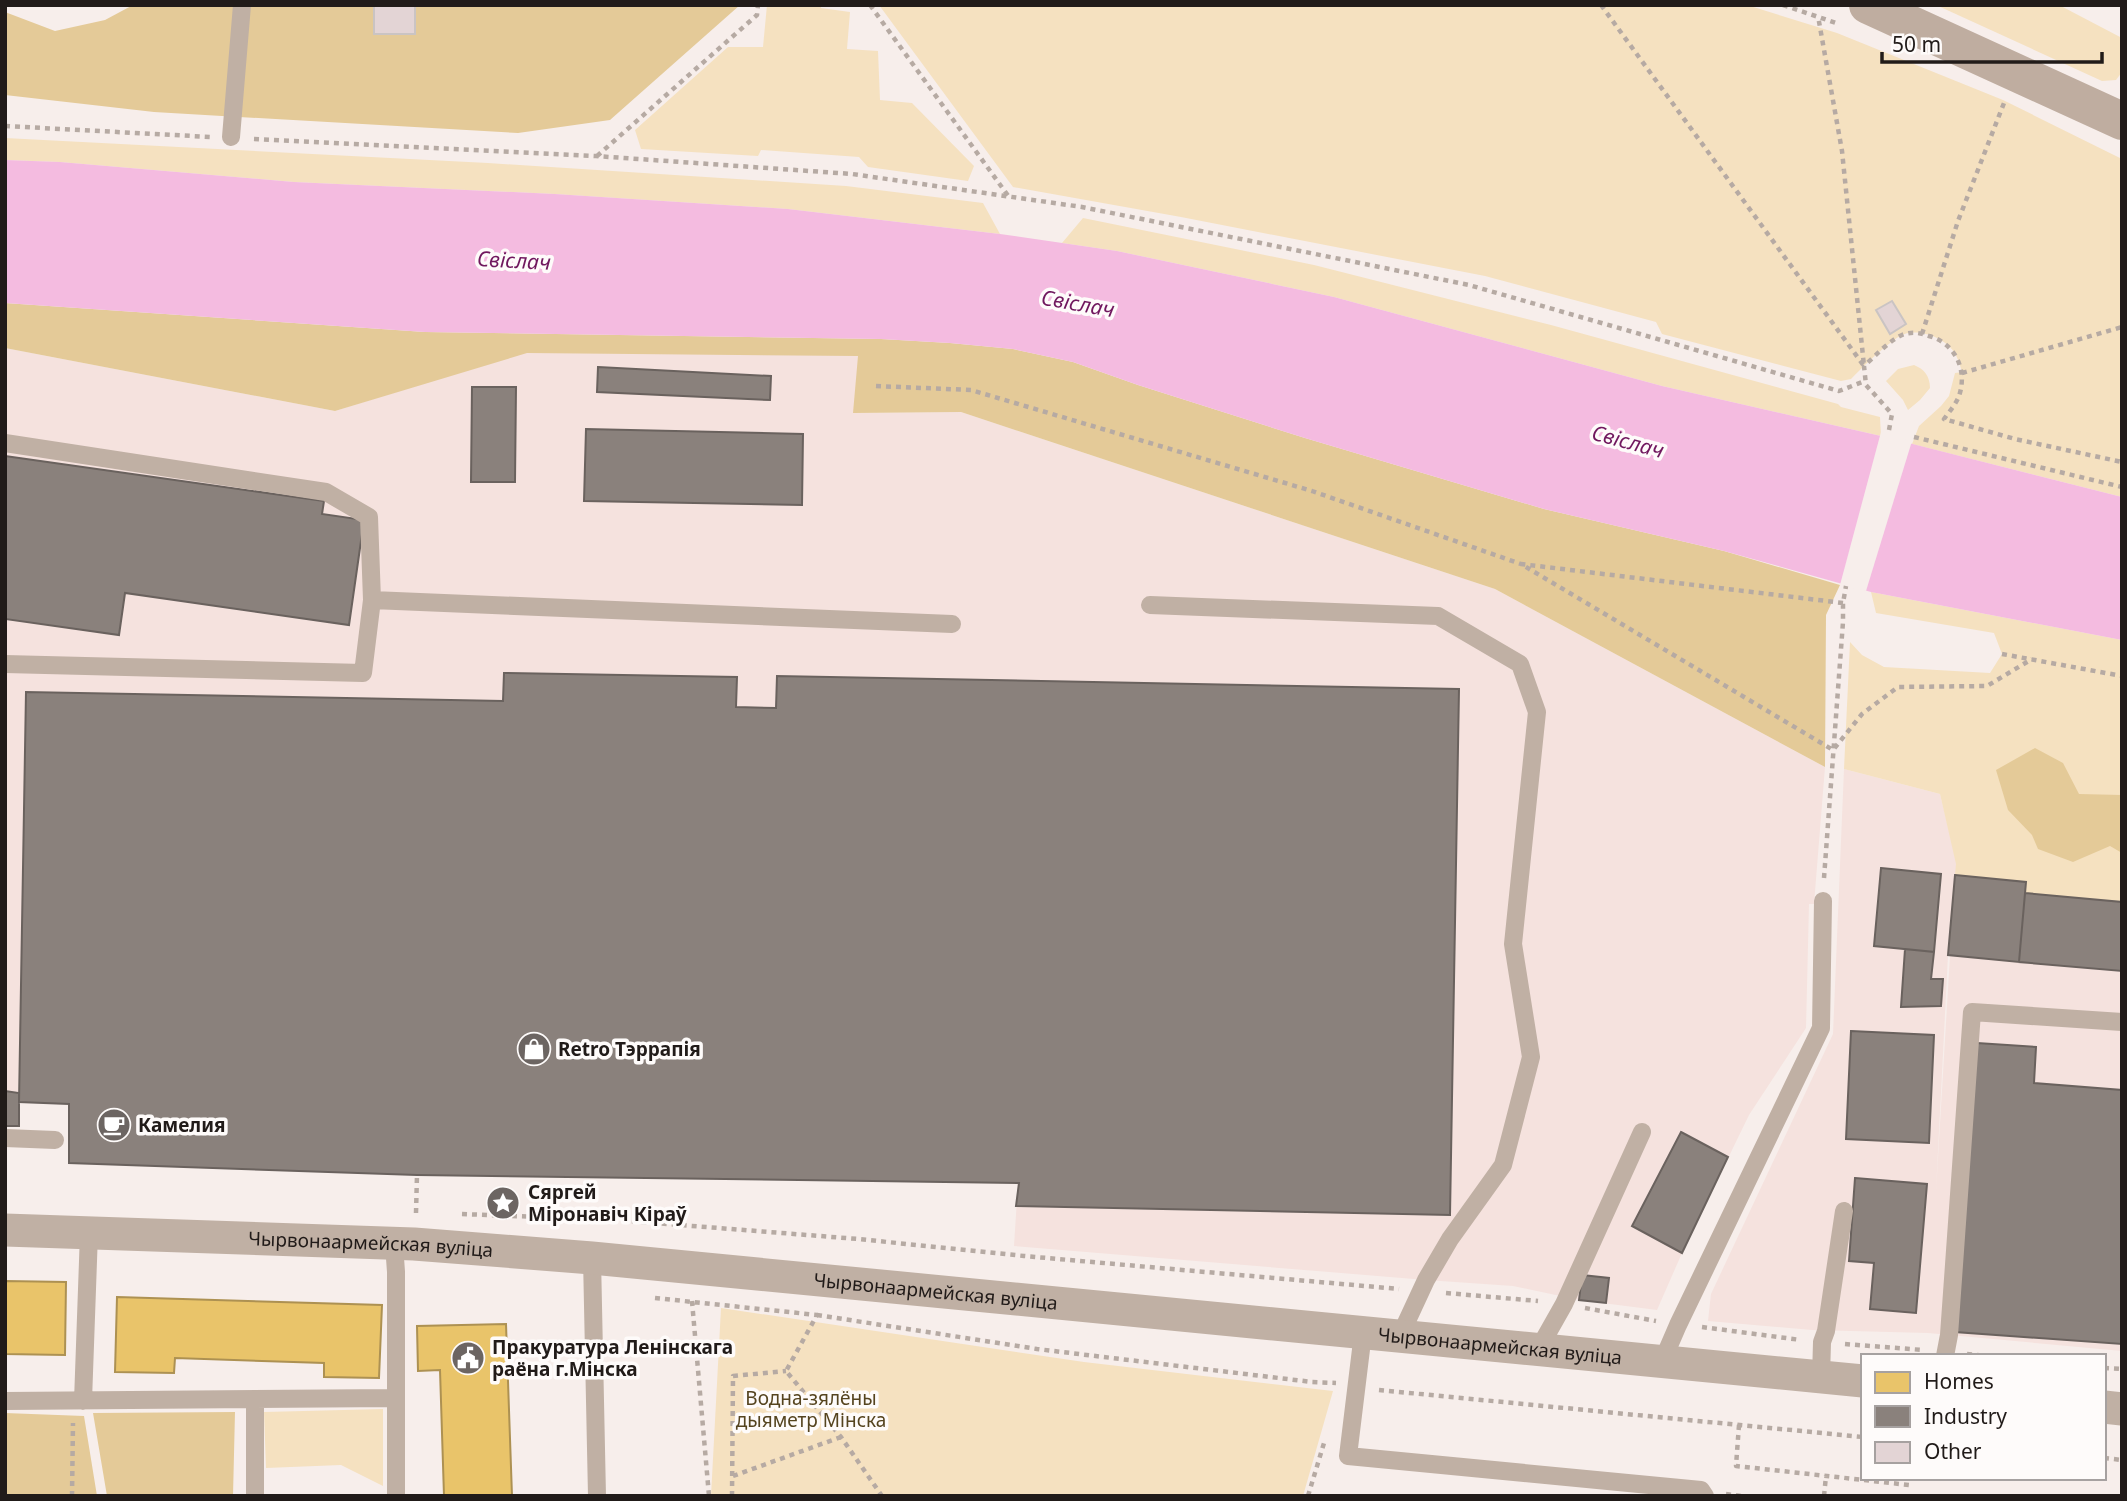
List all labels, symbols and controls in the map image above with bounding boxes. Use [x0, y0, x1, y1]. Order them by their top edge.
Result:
scale bar [1882, 21, 2102, 65]
text: 50 m [1892, 30, 1941, 58]
water label: Свіслач [477, 244, 552, 276]
water label: Свіслач [1039, 283, 1117, 323]
water label: Свіслач [1589, 418, 1668, 464]
shop icon: Retro Тэррапія [515, 1030, 553, 1068]
place label: Retro Тэррапія [558, 1036, 701, 1062]
cafe icon: Камелия [95, 1106, 133, 1144]
place label: Камелия [138, 1112, 225, 1138]
place label: Сяргей Міронавіч Кіраў [528, 1179, 687, 1227]
place icon: Сяргей Міронавіч Кіраў [484, 1184, 522, 1222]
street label: Чырвонаармейская вуліца [248, 1225, 494, 1263]
street label: Чырвонаармейская вуліца [812, 1267, 1059, 1316]
street label: Чырвонаармейская вуліца [1377, 1321, 1623, 1371]
place label: Пракуратура Ленінскага раёна г.Мінска [492, 1334, 733, 1382]
public building icon: Пракуратура Ленінскага раёна г.Мінска [449, 1339, 487, 1377]
legend [1861, 1354, 2106, 1480]
text: Homes [1924, 1367, 1994, 1395]
park label: Водна-зялёны дыяметр Мінска [736, 1385, 886, 1433]
text: Industry [1924, 1402, 2007, 1430]
text: Other [1924, 1437, 1982, 1465]

